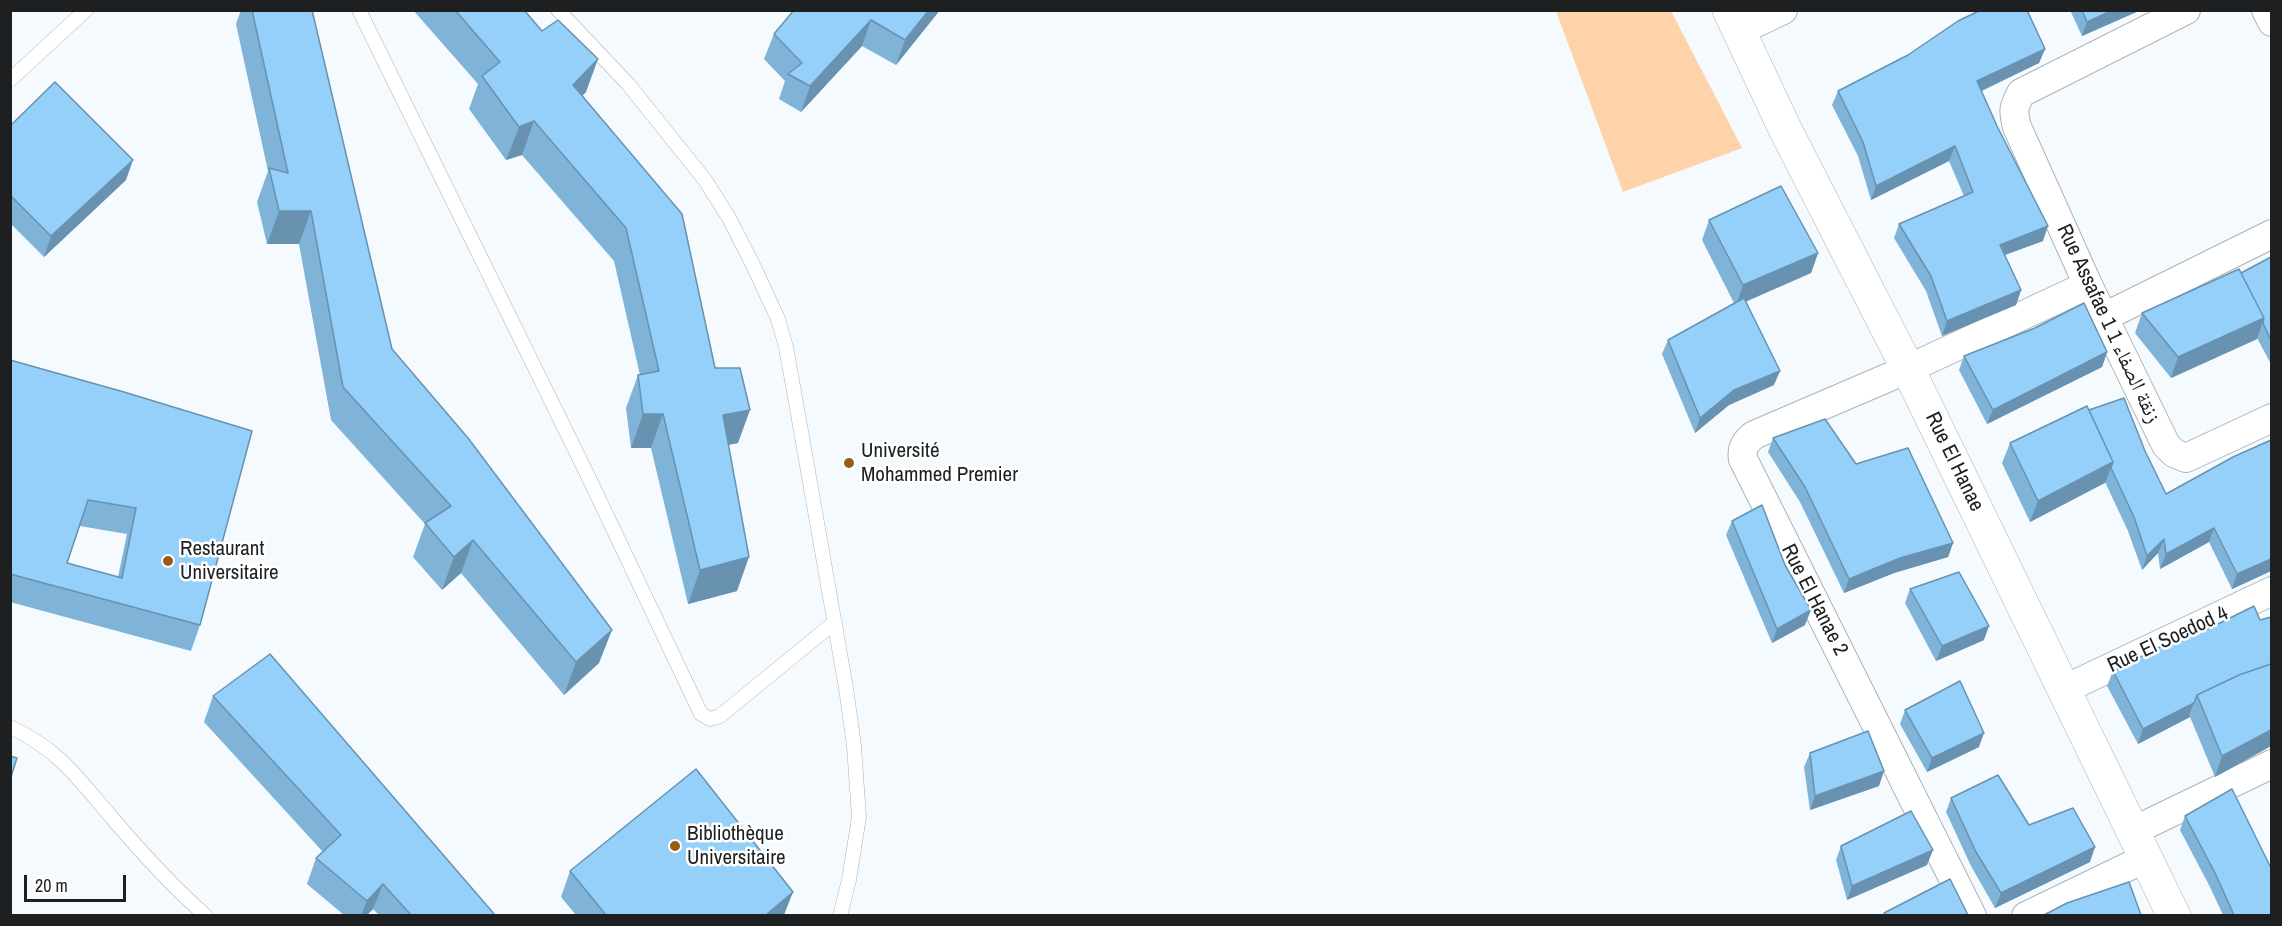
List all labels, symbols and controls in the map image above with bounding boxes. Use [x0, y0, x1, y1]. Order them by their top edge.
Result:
street label: Rue Assafae 1 1 زنقة الصفاء [2051, 220, 2165, 428]
street label: Rue El Hanae [1919, 408, 1989, 516]
place label: Université Mohammed Premier [861, 438, 1018, 488]
marker: Université Mohammed Premier [842, 456, 856, 470]
place label: Restaurant Universitaire [180, 536, 279, 586]
street label: Rue El Hanae 2 [1775, 540, 1853, 660]
marker: Restaurant Universitaire [161, 554, 175, 568]
street label: Rue El Soedod 4 [2104, 601, 2232, 679]
place label: Bibliothèque Universitaire [687, 821, 786, 871]
marker: Bibliothèque Universitaire [668, 839, 682, 853]
scale bar [27, 863, 129, 901]
text: 20 m [35, 873, 68, 898]

